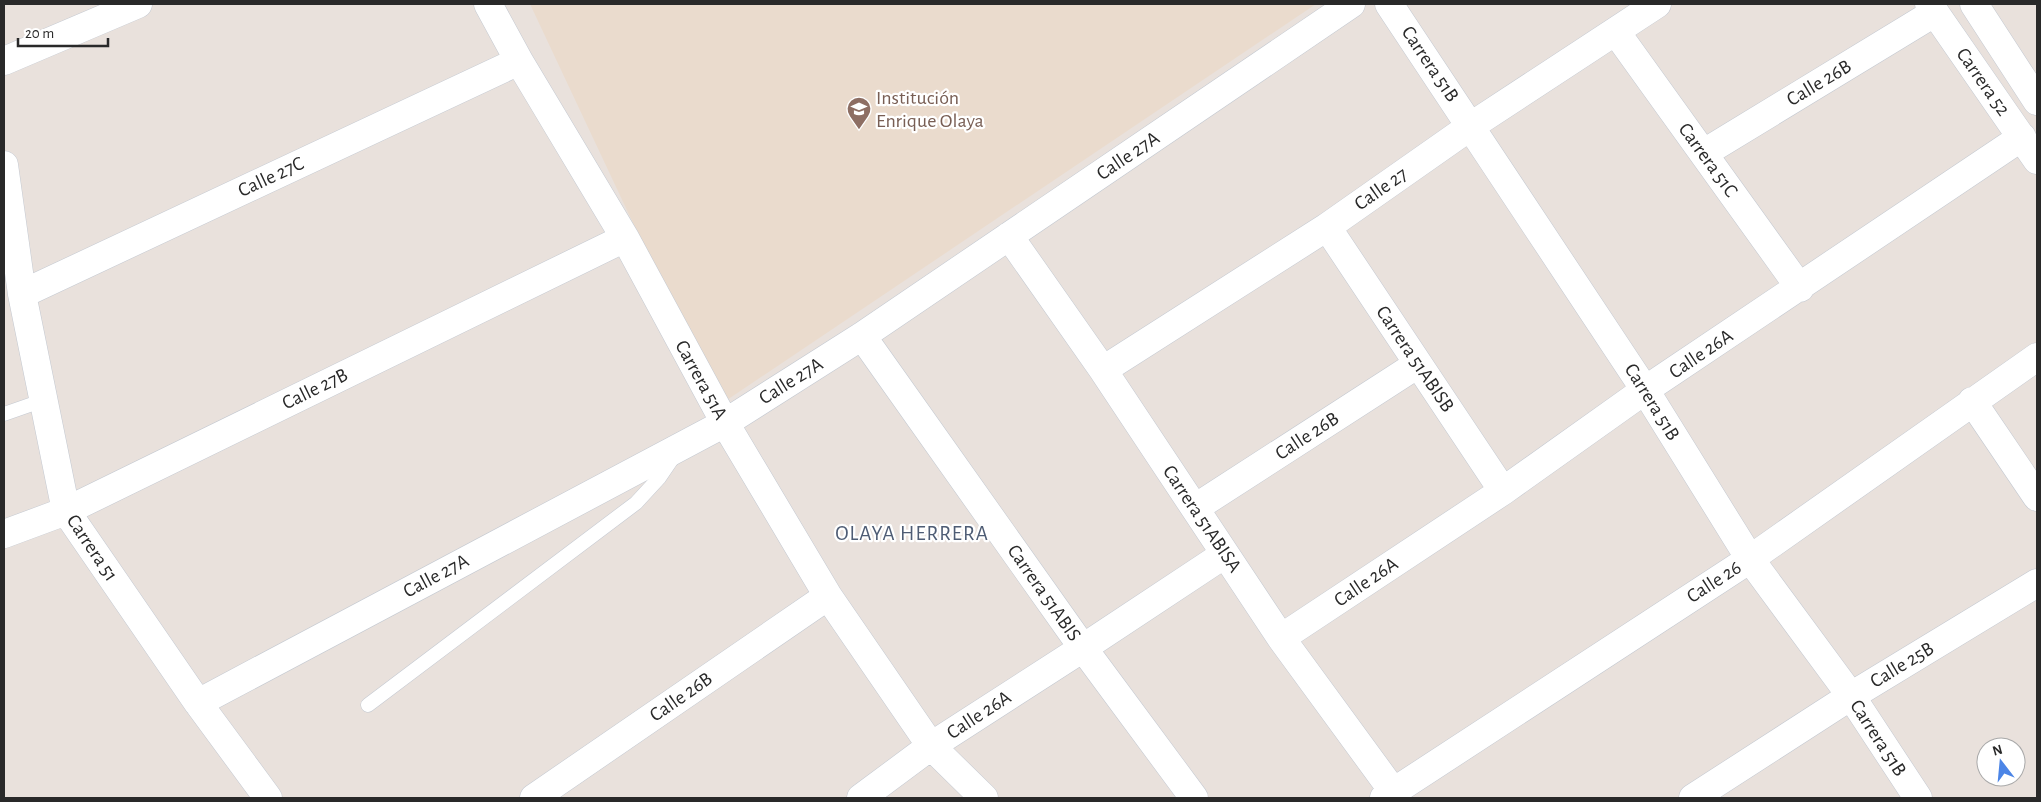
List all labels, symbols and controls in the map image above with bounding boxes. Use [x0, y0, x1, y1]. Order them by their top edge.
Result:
scale bar [18, 15, 108, 47]
street label: Carrera 51B [1398, 23, 1462, 105]
text: 20 m [25, 26, 54, 41]
street label: Carrera 52 [1952, 44, 2014, 120]
street label: Calle 26B [1783, 56, 1855, 110]
place label: Institución Enrique Olaya [876, 88, 984, 131]
school or university icon: Institución Enrique Olaya [846, 96, 872, 130]
street label: Carrera 51C [1675, 119, 1741, 201]
street label: Calle 27A [1093, 128, 1163, 184]
street label: Calle 27C [235, 153, 307, 201]
street label: Calle 27 [1351, 164, 1411, 214]
street label: Carrera 51ABISB [1372, 302, 1458, 416]
street label: Calle 26A [1666, 325, 1737, 382]
street label: Carrera 51A [671, 337, 731, 423]
street label: Calle 27A [756, 353, 827, 408]
street label: Carrera 51B [1621, 360, 1683, 444]
street label: Calle 27B [279, 365, 351, 413]
street label: Calle 26B [1272, 408, 1342, 464]
street label: Carrera 51ABISA [1159, 462, 1245, 576]
street label: Carrera 51 [63, 511, 121, 585]
district label: OLAYA HERRERA [835, 523, 989, 544]
street label: Carrera 51ABIS [1003, 541, 1085, 645]
street label: Calle 27A [400, 550, 472, 602]
street label: Calle 26A [1331, 553, 1402, 610]
street label: Calle 26 [1683, 557, 1745, 607]
street label: Calle 25B [1867, 638, 1937, 692]
street label: Calle 26B [646, 668, 716, 726]
street label: Calle 26A [943, 687, 1015, 743]
street label: Carrera 51B [1846, 696, 1910, 780]
north arrow [1976, 737, 2026, 787]
text: N [1991, 742, 2004, 759]

